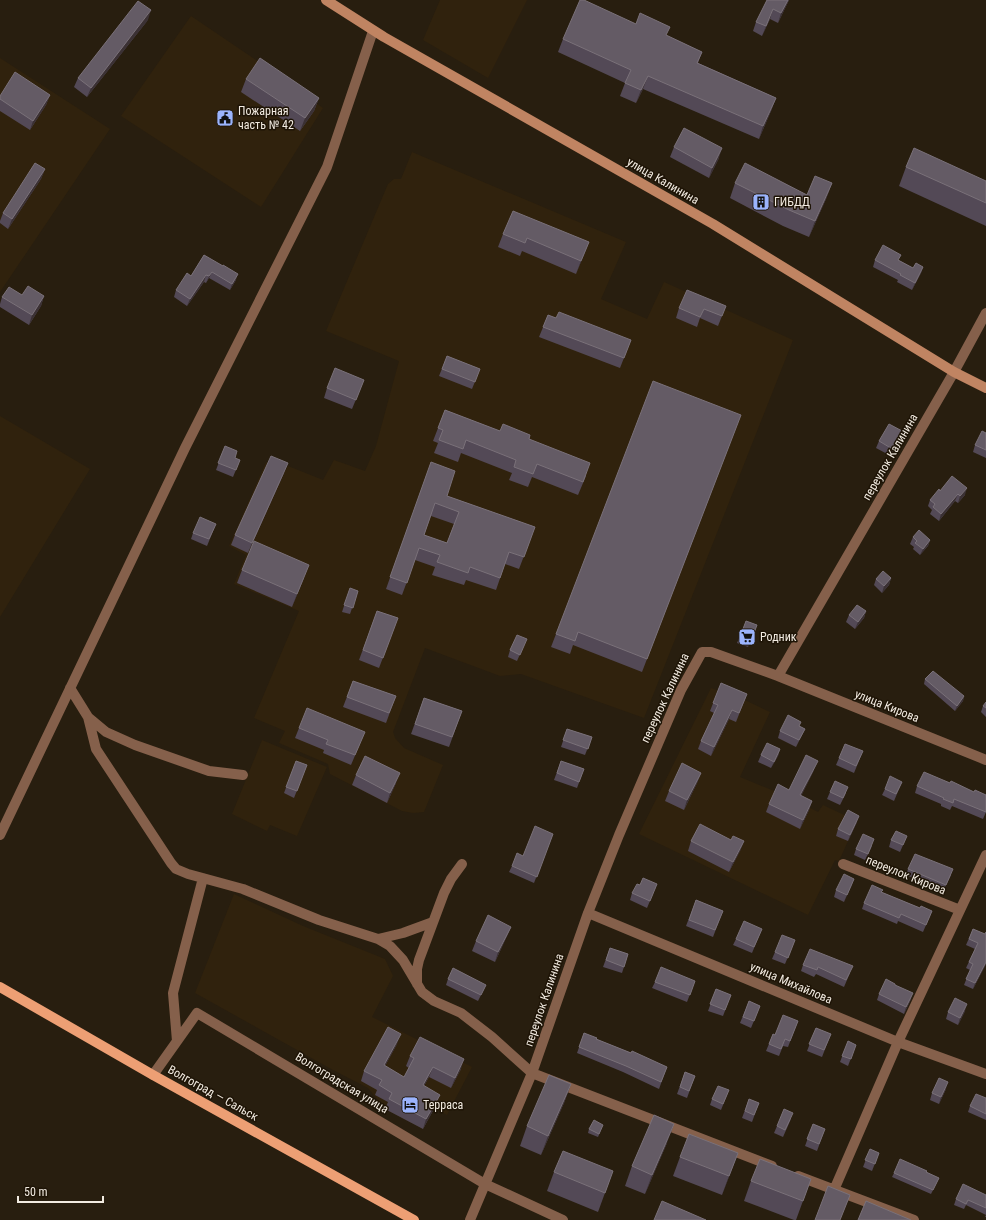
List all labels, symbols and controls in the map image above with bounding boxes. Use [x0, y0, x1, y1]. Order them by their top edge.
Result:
place label: Пожарная часть № 42 [238, 104, 294, 132]
public building icon: Пожарная часть № 42 [215, 108, 235, 128]
street label: улица Калинина [625, 155, 702, 207]
building icon: ГИБДД [751, 192, 771, 212]
place label: ГИБДД [774, 195, 810, 209]
street label: переулок Калинина [860, 411, 921, 503]
supermarket icon: Родник [737, 627, 757, 647]
place label: Родник [760, 630, 797, 644]
street label: переулок Калинина [638, 651, 692, 745]
street label: улица Кирова [853, 687, 921, 725]
street label: переулок Кирова [864, 853, 948, 898]
street label: переулок Калинина [522, 951, 567, 1048]
street label: улица Михайлова [748, 959, 834, 1007]
street label: Волгоградская улица [293, 1050, 391, 1116]
street label: Волгоград — Сальск [165, 1062, 261, 1124]
hotel icon: Терраса [400, 1095, 420, 1115]
place label: Терраса [423, 1098, 463, 1112]
scale bar [18, 1178, 103, 1204]
text: 50 m [24, 1185, 48, 1199]

